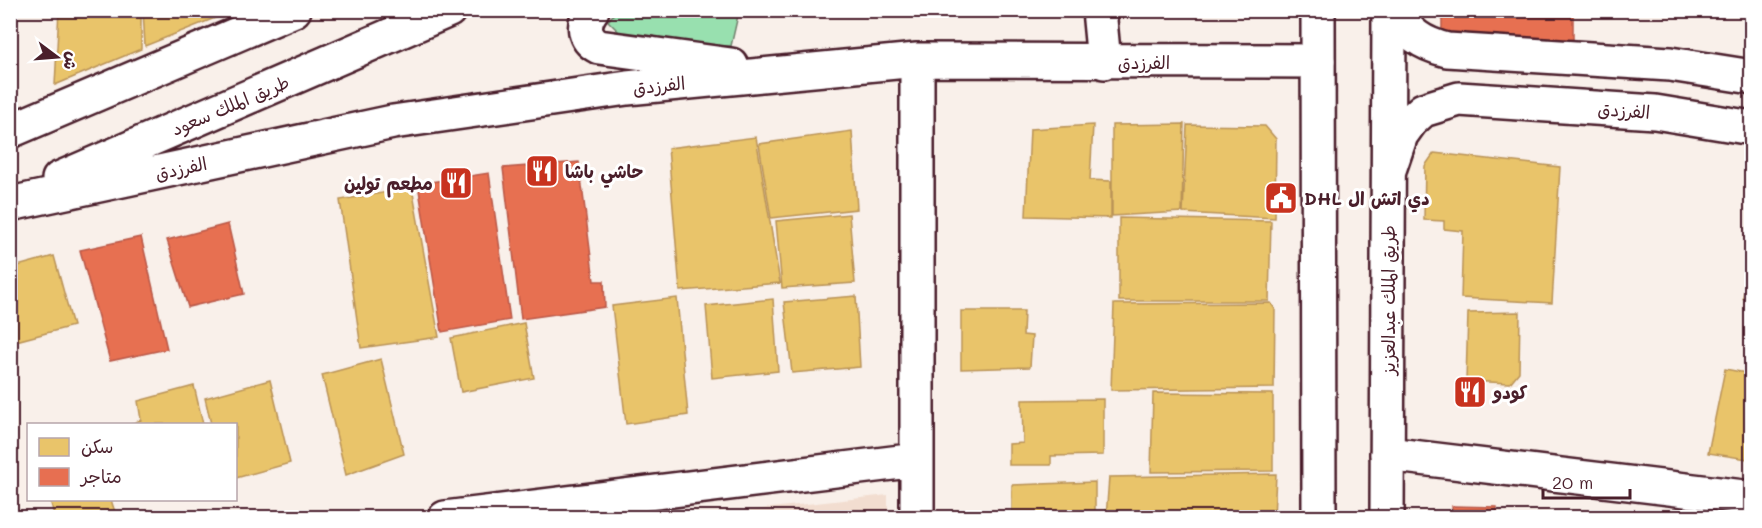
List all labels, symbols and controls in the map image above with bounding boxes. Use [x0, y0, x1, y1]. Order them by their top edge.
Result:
north arrow [27, 27, 87, 87]
text: ش [59, 50, 84, 73]
street label: الفرزدق [1118, 50, 1170, 74]
street label: طريق الملك سعود [167, 69, 293, 142]
street label: الفرزدق [632, 70, 686, 100]
street label: الفرزدق [1597, 96, 1651, 124]
street label: الفرزدق [153, 151, 209, 185]
restaurant icon: حاشي باشا [524, 153, 560, 189]
place label: حاشي باشا [565, 159, 644, 188]
restaurant icon: مطعم تولين [438, 165, 474, 201]
place label: مطعم تولين [344, 171, 433, 198]
public building icon: DHL دي اتش ال [1263, 180, 1299, 216]
place label: DHL دي اتش ال [1304, 186, 1430, 213]
street label: طريق الملك عبدالعزيز [1376, 225, 1400, 377]
restaurant icon: كودو [1452, 374, 1488, 410]
place label: كودو [1491, 380, 1528, 404]
legend [27, 423, 237, 501]
text: سكن [81, 434, 113, 458]
scale bar [1543, 462, 1630, 500]
text: متاجر [79, 464, 122, 488]
text: 20 m [1552, 470, 1593, 494]

